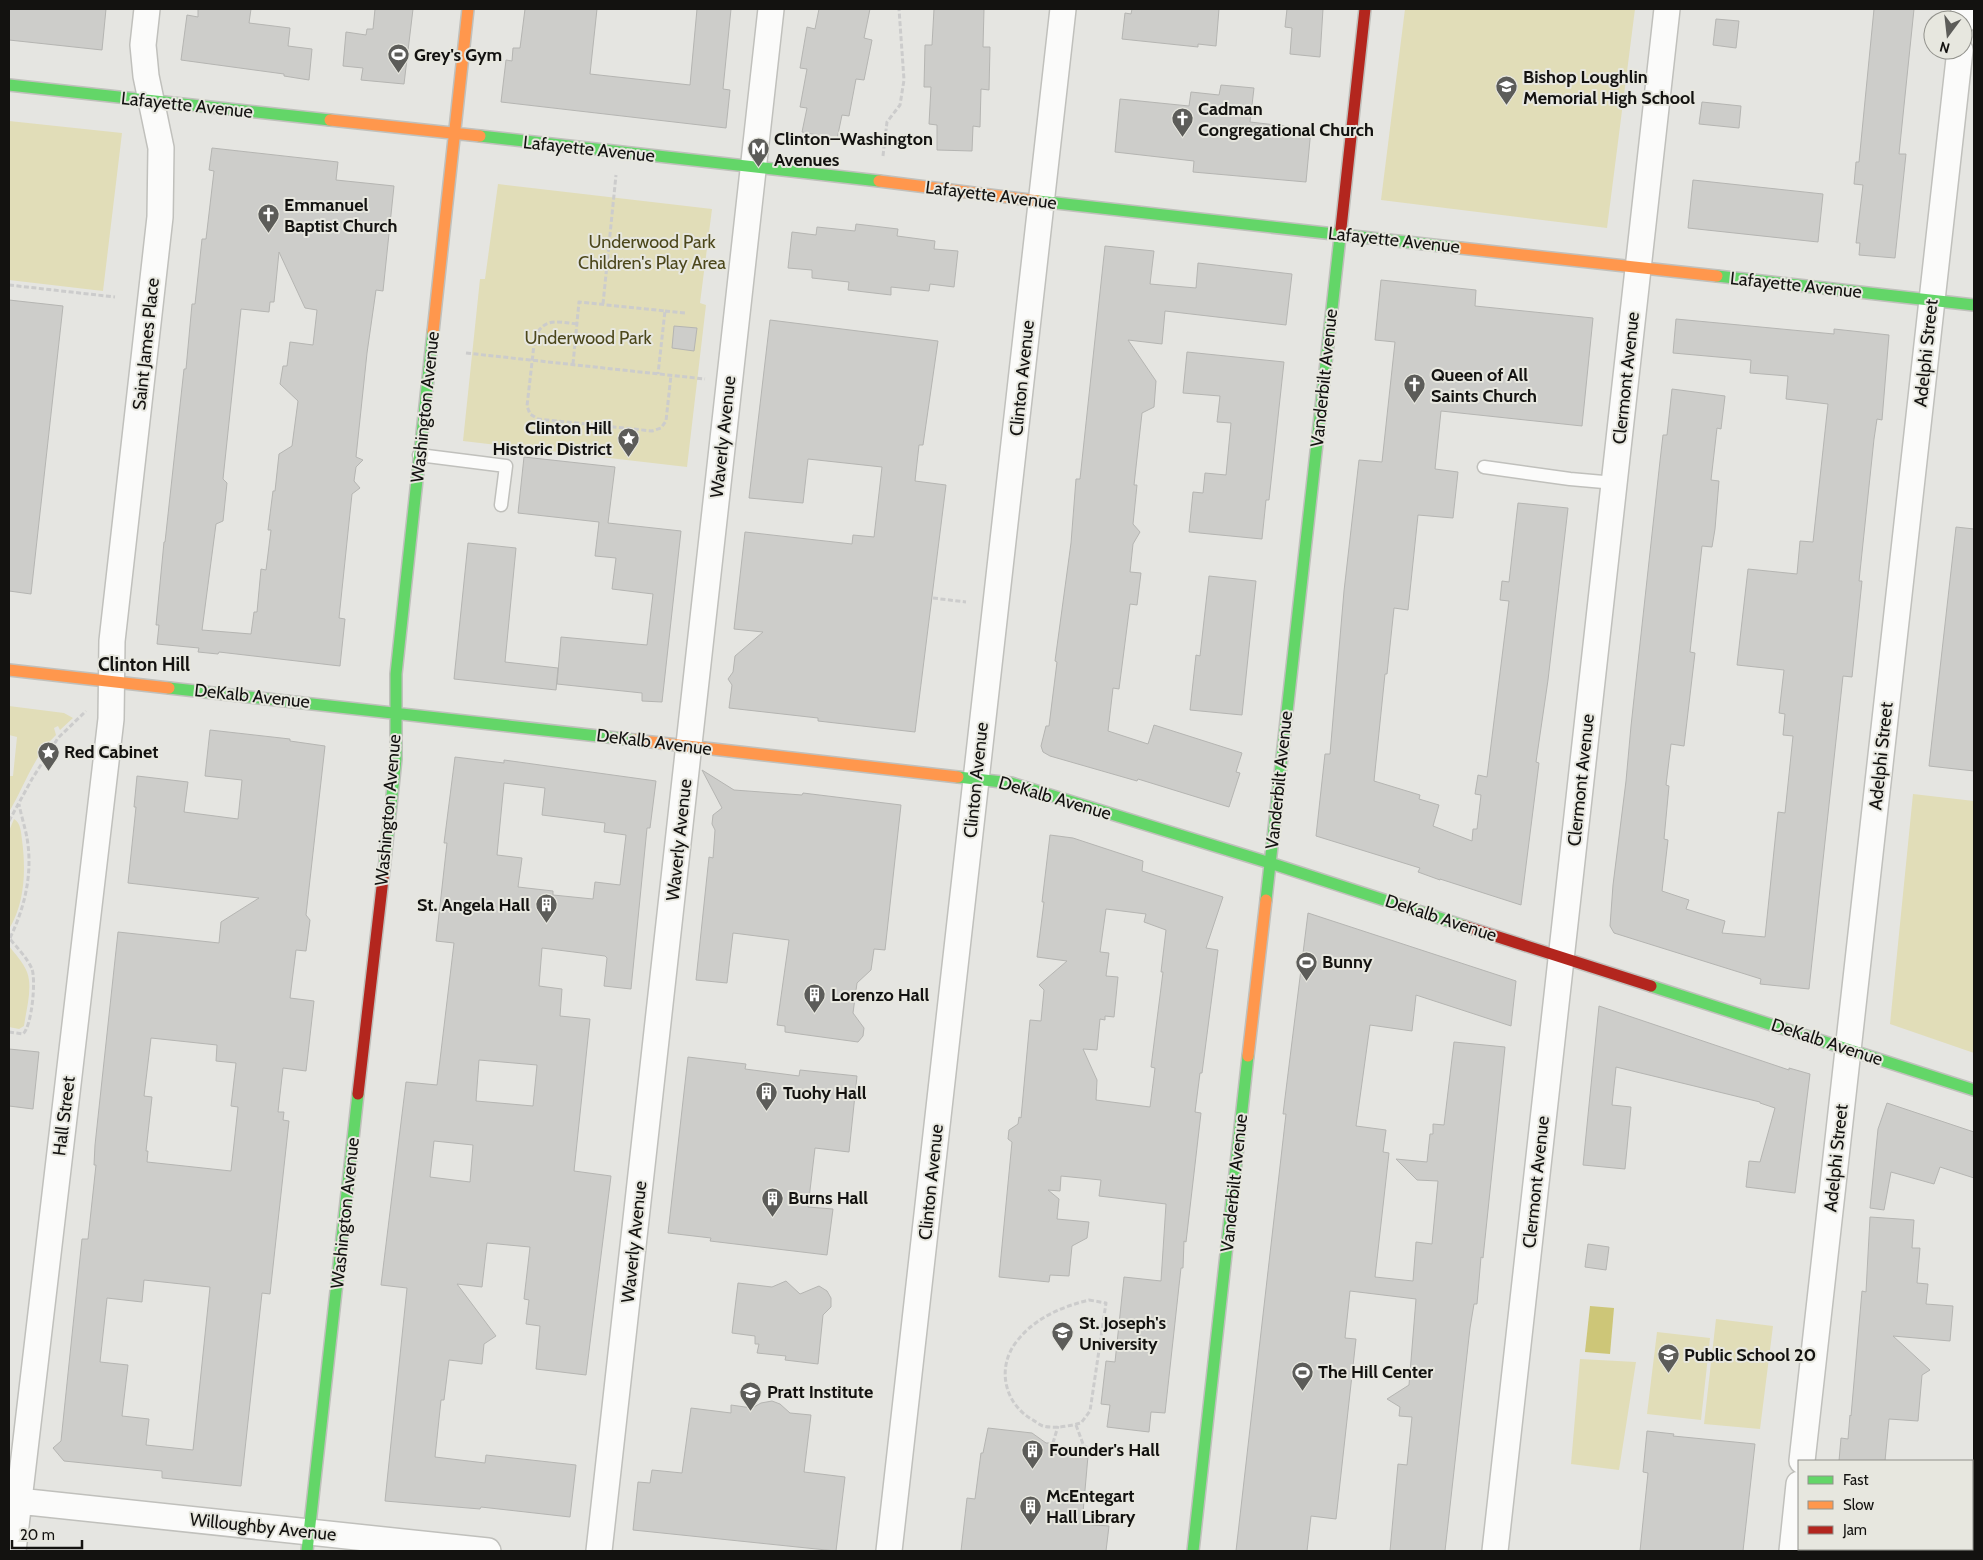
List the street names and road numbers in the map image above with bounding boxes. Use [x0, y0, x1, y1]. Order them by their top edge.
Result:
street label: Lafayette Avenue [120, 87, 254, 123]
street label: Lafayette Avenue [522, 131, 656, 167]
street label: Lafayette Avenue [924, 176, 1058, 214]
street label: Lafayette Avenue [1327, 222, 1461, 258]
street label: Lafayette Avenue [1729, 267, 1863, 303]
street label: Saint James Place [128, 277, 164, 411]
street label: Adelphi Street [1909, 298, 1943, 408]
street label: Vanderbilt Avenue [1306, 308, 1342, 448]
street label: Clermont Avenue [1608, 311, 1644, 445]
street label: Clinton Avenue [1005, 319, 1039, 437]
street label: Washington Avenue [406, 330, 444, 484]
street label: Waverly Avenue [706, 375, 740, 499]
street label: DeKalb Avenue [193, 679, 311, 713]
street label: Adelphi Street [1864, 701, 1898, 811]
street label: Vanderbilt Avenue [1261, 710, 1297, 850]
street label: Clermont Avenue [1563, 713, 1599, 847]
street label: Clinton Avenue [959, 721, 993, 839]
street label: DeKalb Avenue [595, 724, 713, 760]
street label: Washington Avenue [370, 733, 406, 887]
street label: DeKalb Avenue [996, 771, 1114, 825]
street label: Waverly Avenue [662, 778, 696, 902]
street label: DeKalb Avenue [1382, 890, 1500, 946]
street label: DeKalb Avenue [1768, 1014, 1886, 1070]
street label: Hall Street [48, 1075, 80, 1157]
street label: Adelphi Street [1819, 1103, 1853, 1213]
street label: Vanderbilt Avenue [1216, 1113, 1252, 1253]
street label: Clermont Avenue [1518, 1115, 1554, 1249]
street label: Clinton Avenue [914, 1123, 948, 1241]
street label: Washington Avenue [326, 1136, 364, 1290]
street label: Waverly Avenue [617, 1180, 651, 1304]
street label: Willoughby Avenue [189, 1508, 337, 1546]

